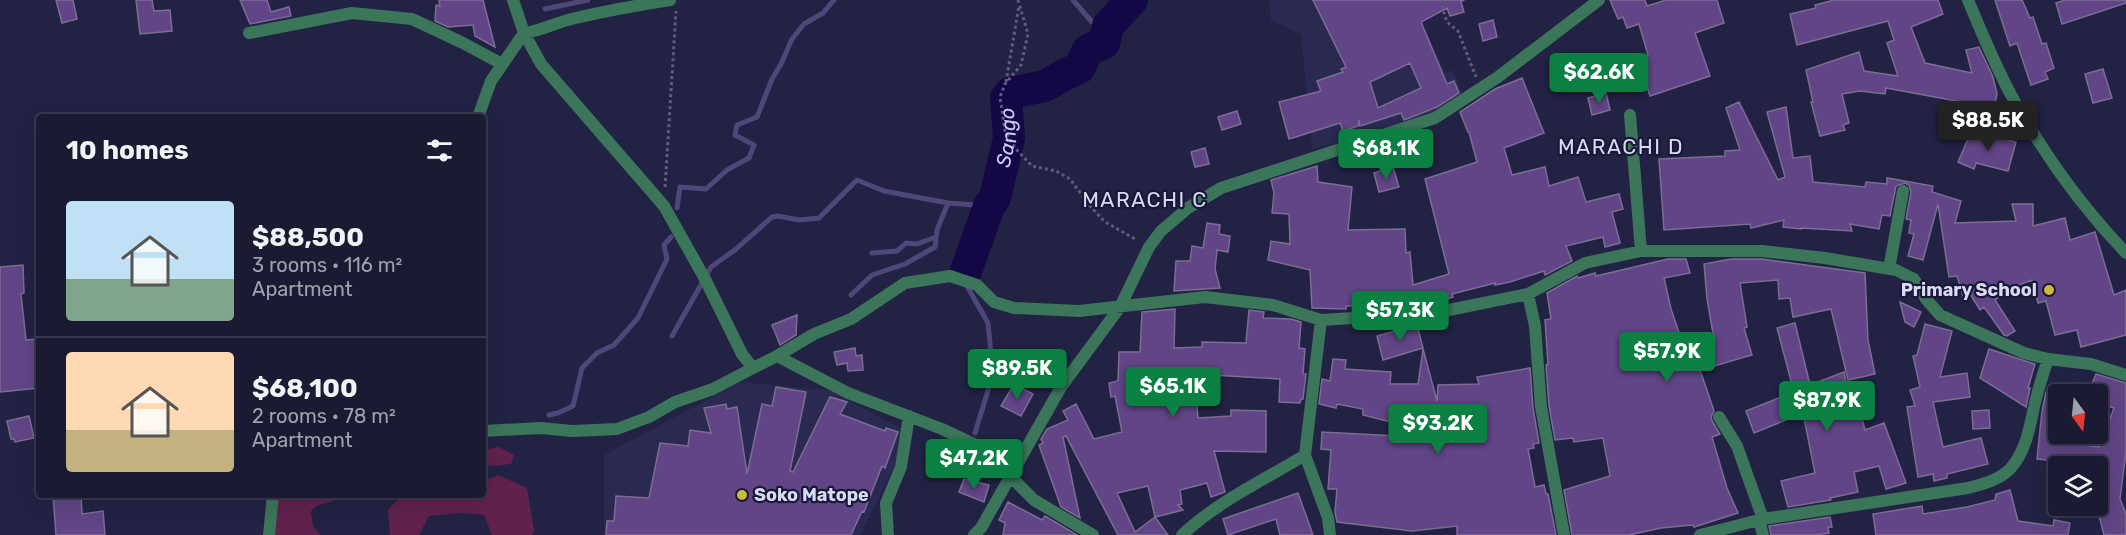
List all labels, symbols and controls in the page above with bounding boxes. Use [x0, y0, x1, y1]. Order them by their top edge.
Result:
pin: $62.6K [1550, 53, 1648, 104]
text: $62.6K [1563, 60, 1635, 84]
pin: $88.5K [1939, 101, 2037, 152]
water label: Sango [991, 107, 1021, 169]
text: $88.5K [1952, 108, 2024, 132]
pin: $68.1K [1337, 129, 1435, 180]
icon: filters [423, 134, 456, 167]
district label: MARACHI D [1558, 134, 1684, 159]
text: 10 homes [66, 135, 189, 166]
text: $68.1K [1352, 136, 1420, 160]
district label: MARACHI C [1082, 187, 1208, 212]
text: $88,500 [252, 222, 364, 253]
icon: home [114, 225, 186, 297]
text: 3 rooms · 116 m² [252, 253, 402, 277]
text: Apartment [252, 277, 353, 301]
place label: Primary School [1901, 279, 2037, 301]
marker: Primary School [2042, 283, 2056, 297]
pin: $57.3K [1351, 291, 1449, 342]
text: $57.3K [1366, 298, 1434, 322]
pin: $57.9K [1618, 332, 1716, 383]
text: $57.9K [1633, 339, 1701, 363]
pin: $89.5K [968, 349, 1066, 400]
text: $89.5K [982, 356, 1052, 380]
pin: $65.1K [1124, 367, 1222, 418]
text: $68,100 [252, 373, 358, 404]
text: $65.1K [1140, 374, 1206, 398]
icon: home [114, 376, 186, 448]
pin: $87.9K [1778, 381, 1876, 432]
north arrow [2048, 384, 2108, 444]
map controls [2048, 384, 2108, 516]
text: $87.9K [1793, 388, 1861, 412]
text: 2 rooms · 78 m² [252, 404, 396, 428]
pin: $93.2K [1389, 404, 1487, 455]
text: $93.2K [1402, 411, 1474, 435]
text: Apartment [252, 428, 353, 452]
pin: $47.2K [925, 439, 1023, 490]
text: $47.2K [940, 446, 1008, 470]
button: layers [2048, 456, 2108, 516]
place label: Soko Matope [754, 484, 869, 506]
marker: Soko Matope [735, 488, 749, 502]

